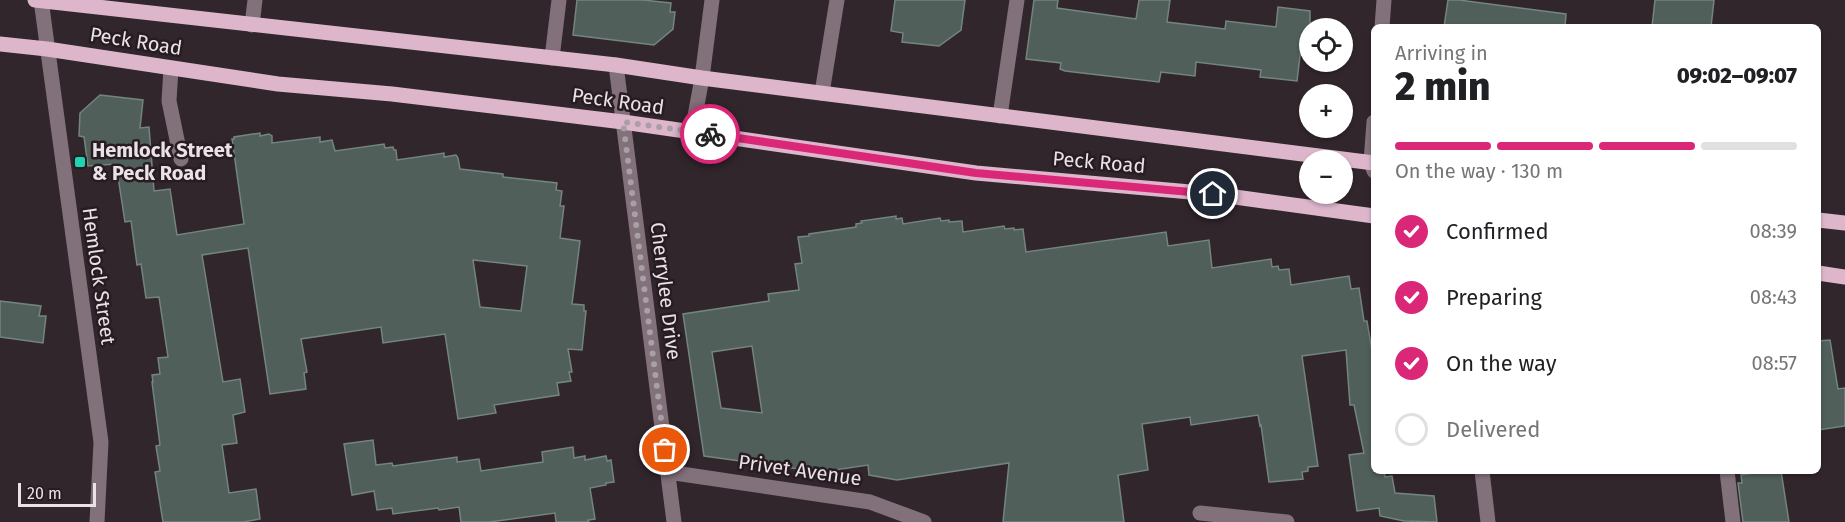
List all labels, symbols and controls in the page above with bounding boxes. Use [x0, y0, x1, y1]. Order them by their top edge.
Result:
map controls [1299, 18, 1353, 204]
button: locate [1299, 18, 1353, 72]
street label: Peck Road [88, 22, 184, 60]
text: Arriving in [1395, 41, 1488, 65]
text: 09:02–09:07 [1677, 62, 1797, 89]
text: 2 min [1395, 64, 1491, 110]
street label: Peck Road [570, 83, 666, 119]
button: + [1299, 84, 1353, 138]
courier [680, 104, 740, 164]
icon: bike [694, 118, 727, 151]
place label: Hemlock Street & Peck Road [92, 138, 233, 185]
street label: Peck Road [1052, 146, 1146, 178]
button: − [1299, 150, 1353, 204]
marker: Hemlock Street & Peck Road [73, 155, 87, 169]
text: On the way · 130 m [1395, 159, 1563, 183]
pin [1187, 168, 1238, 219]
icon: home [1196, 177, 1229, 210]
street label: Hemlock Street [77, 206, 121, 347]
icon: check [1395, 215, 1428, 248]
text: Confirmed [1446, 218, 1549, 245]
text: 08:39 [1750, 219, 1797, 243]
street label: Cherrylee Drive [646, 221, 686, 361]
icon: check [1395, 281, 1428, 314]
text: Preparing [1446, 284, 1542, 311]
text: 08:43 [1750, 285, 1797, 309]
icon: check [1395, 347, 1428, 380]
text: On the way [1446, 350, 1557, 377]
text: 08:57 [1752, 351, 1797, 375]
text: Delivered [1446, 416, 1541, 443]
pin [639, 424, 690, 475]
icon: bag [648, 433, 681, 466]
street label: Privet Avenue [737, 449, 863, 491]
scale bar [18, 480, 96, 508]
text: 20 m [27, 484, 62, 503]

